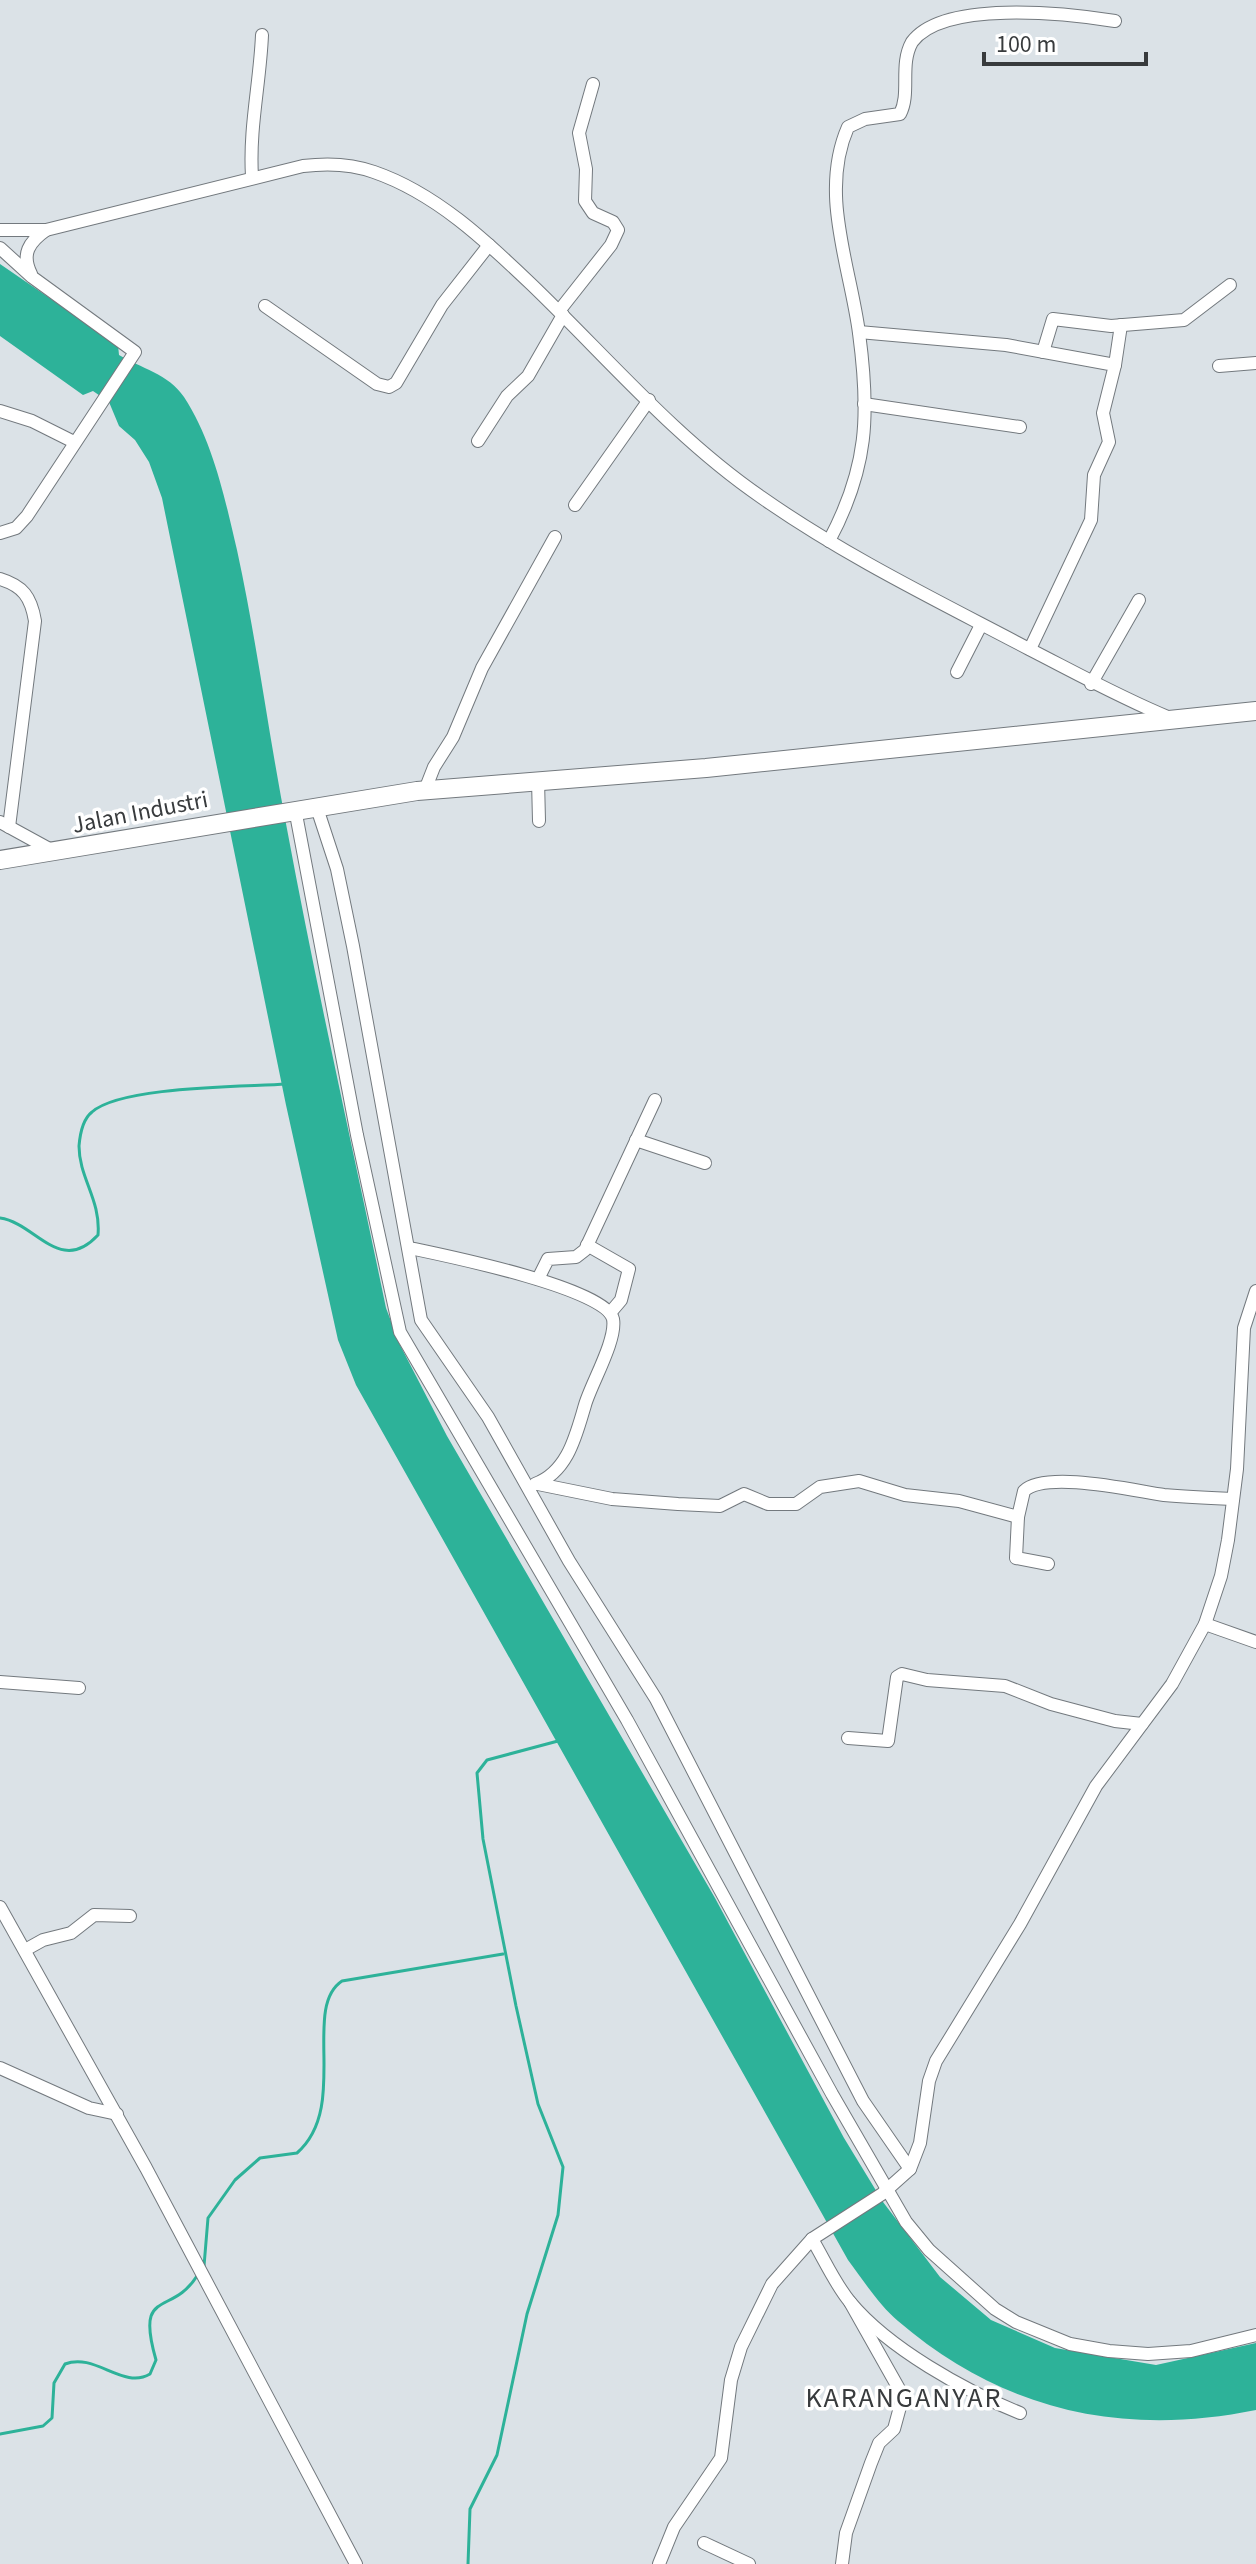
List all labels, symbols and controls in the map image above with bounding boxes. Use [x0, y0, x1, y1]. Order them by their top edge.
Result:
scale bar [984, 16, 1146, 66]
text: 100 m [996, 27, 1056, 62]
street label: Jalan Industri [69, 782, 211, 843]
district label: KARANGANYAR [806, 2378, 1002, 2418]

